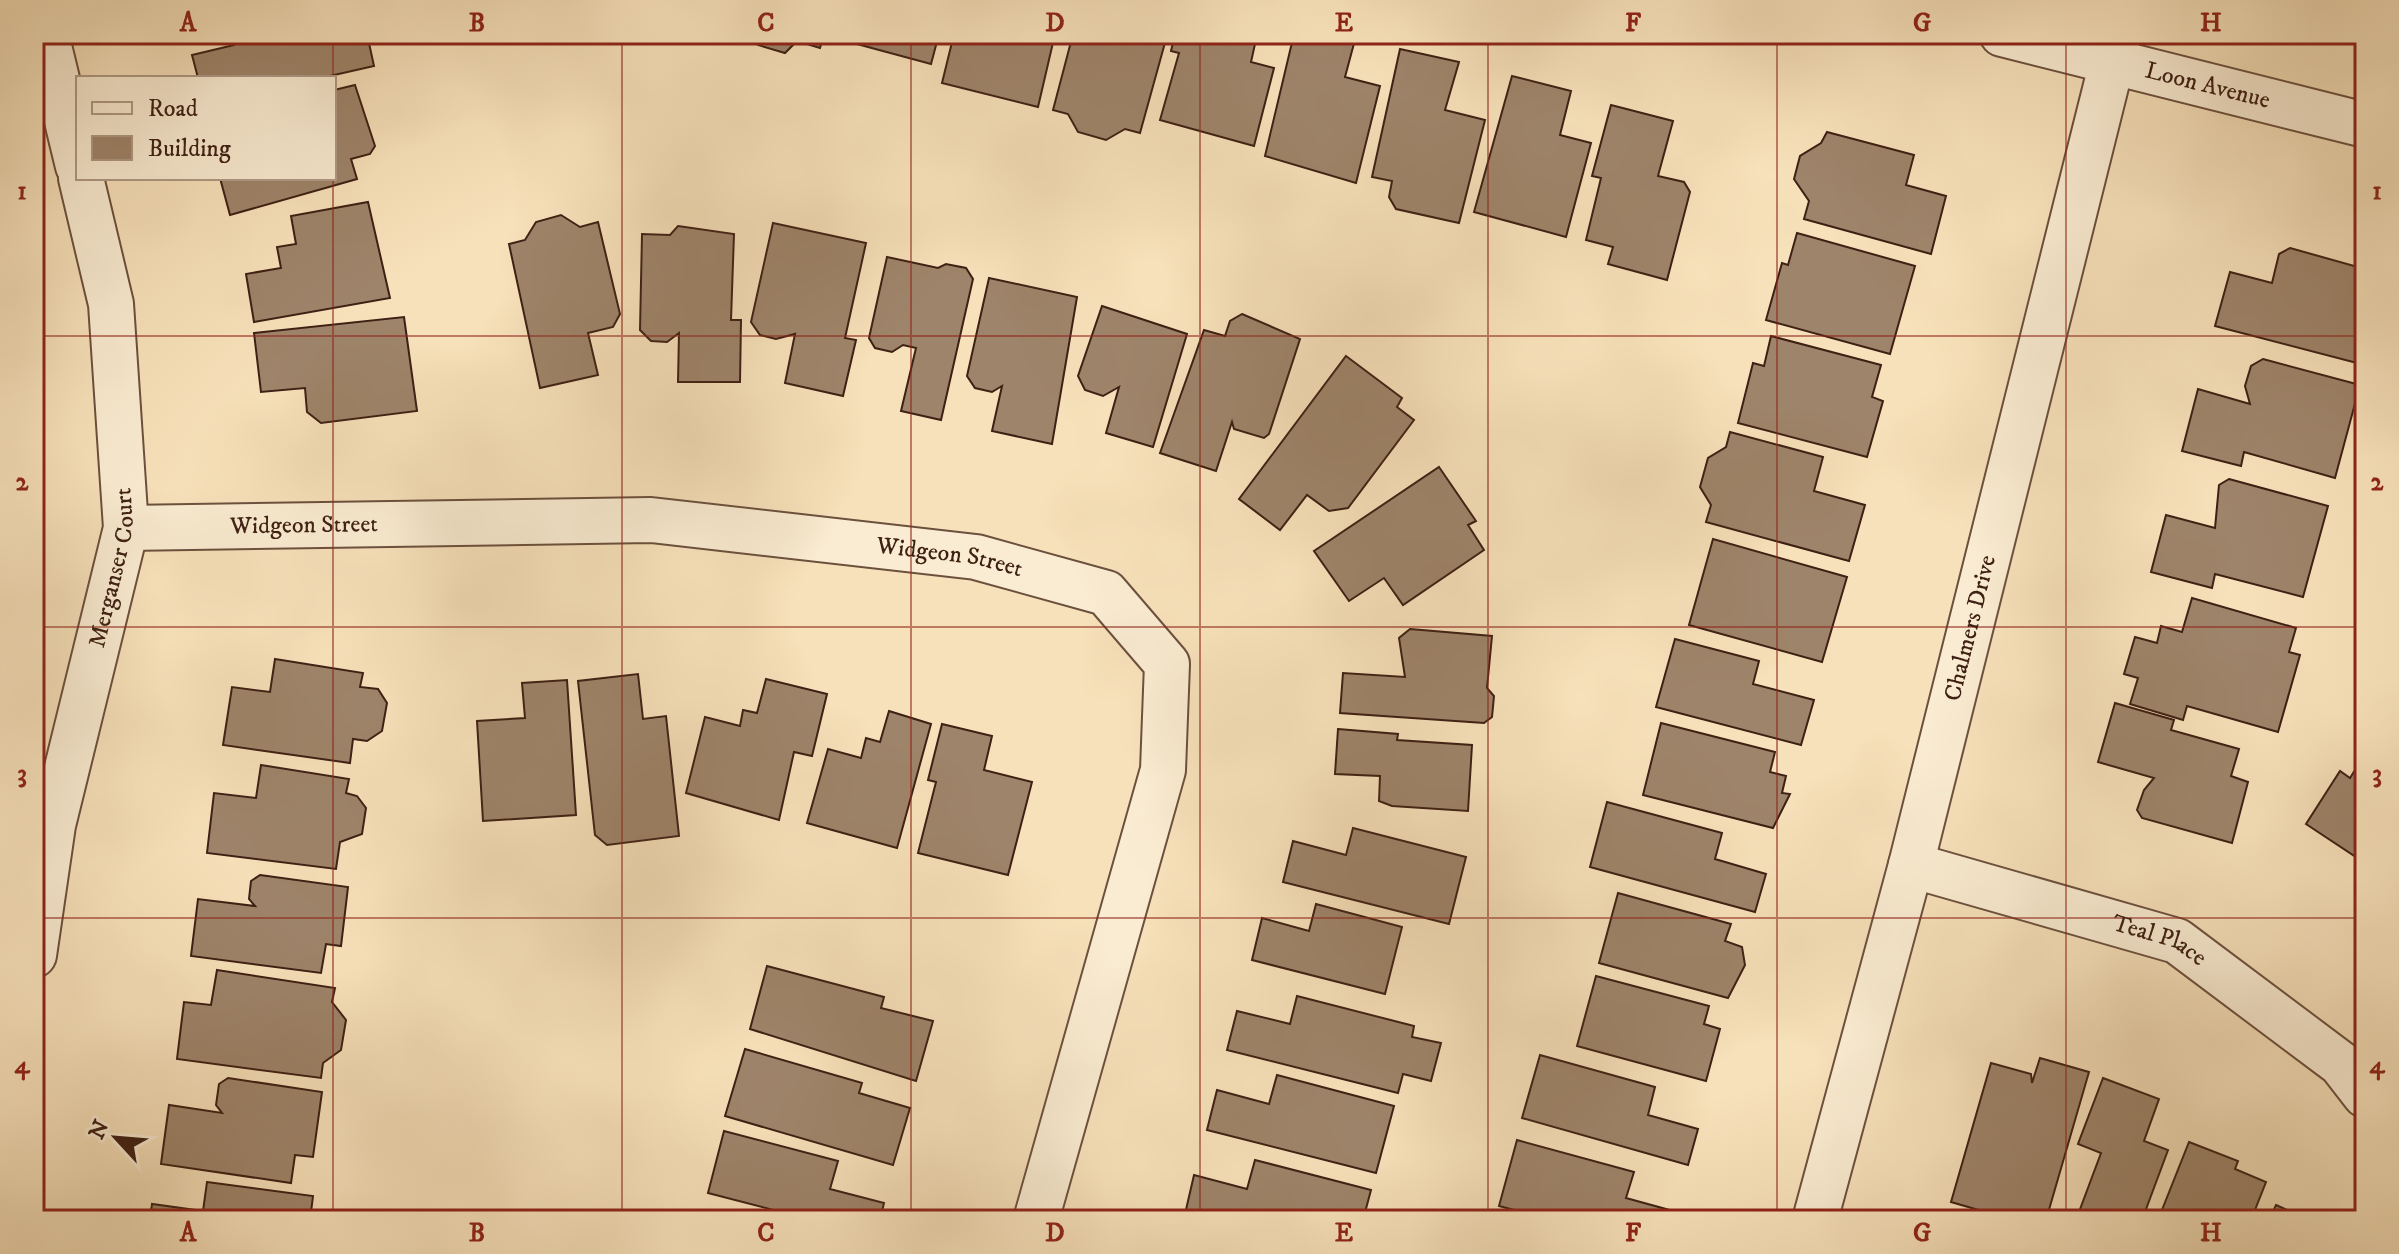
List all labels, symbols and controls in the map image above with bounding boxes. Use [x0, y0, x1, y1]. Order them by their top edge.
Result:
text: A [179, 7, 198, 40]
text: B [469, 7, 485, 40]
text: C [757, 7, 775, 40]
text: D [1045, 7, 1065, 40]
text: E [1335, 7, 1353, 40]
text: F [1625, 7, 1642, 40]
text: G [1913, 7, 1931, 40]
text: H [2200, 7, 2222, 40]
street label: Loon Avenue [2142, 55, 2273, 116]
legend [76, 76, 336, 180]
text: Road [148, 94, 198, 124]
text: Building [148, 134, 231, 164]
text: 1 [17, 175, 27, 208]
text: 1 [2372, 175, 2382, 208]
text: 2 [16, 466, 30, 499]
text: 2 [2371, 466, 2385, 499]
street label: Merganser Court [82, 487, 141, 651]
street label: Widgeon Street [229, 509, 378, 541]
street label: Widgeon Street [874, 531, 1026, 584]
street label: Chalmers Drive [1938, 552, 2003, 704]
text: 3 [17, 758, 27, 791]
text: 3 [2372, 758, 2382, 791]
street label: Teal Place [2109, 908, 2213, 973]
text: 4 [15, 1049, 31, 1082]
text: 4 [2370, 1049, 2386, 1082]
north arrow [76, 1098, 156, 1178]
text: N [83, 1116, 115, 1144]
text: A [179, 1217, 198, 1250]
text: B [469, 1217, 485, 1250]
text: C [757, 1217, 775, 1250]
text: D [1045, 1217, 1065, 1250]
text: E [1335, 1217, 1353, 1250]
text: F [1625, 1217, 1642, 1250]
text: G [1913, 1217, 1931, 1250]
text: H [2200, 1217, 2222, 1250]

